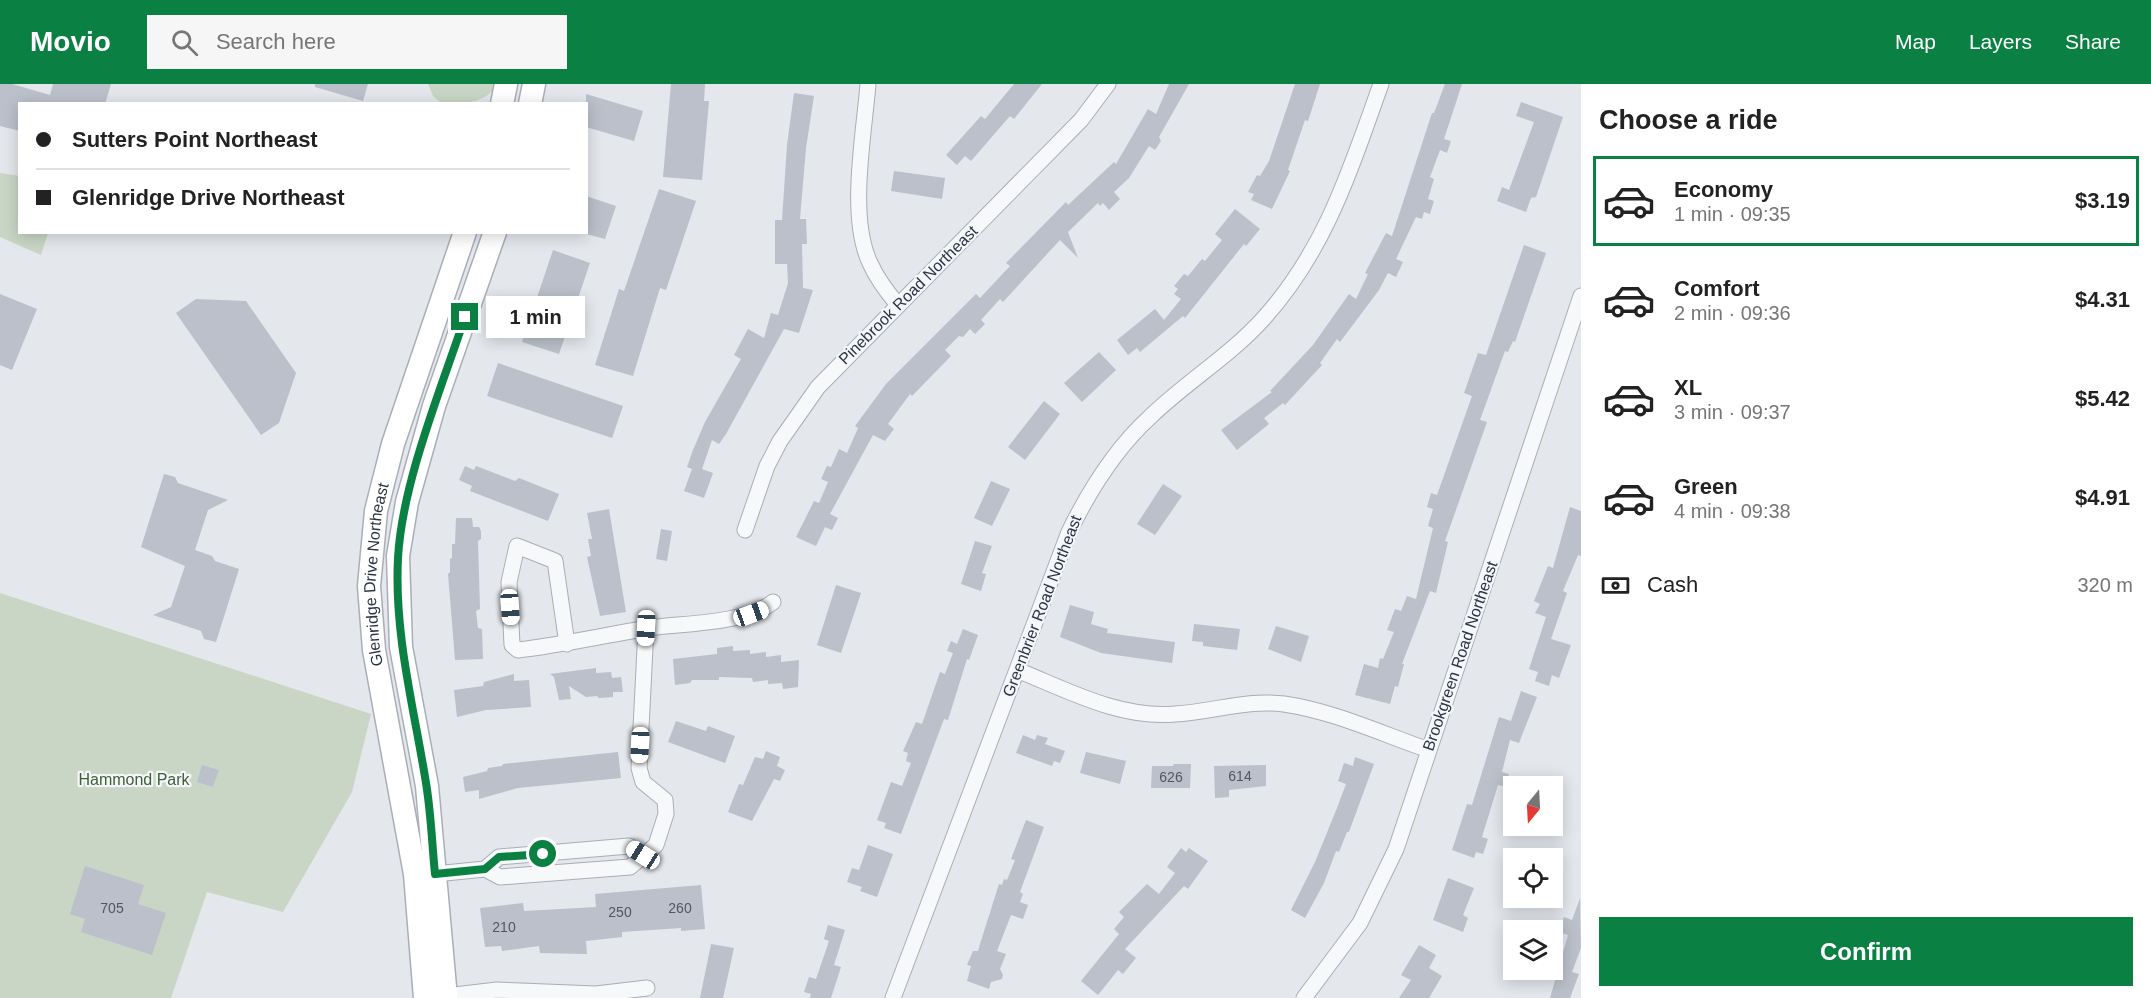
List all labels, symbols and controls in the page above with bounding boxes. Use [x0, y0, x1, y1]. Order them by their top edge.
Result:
search box [147, 15, 567, 69]
text: Movio [30, 26, 111, 57]
icon: search [168, 26, 201, 59]
text: Search here [216, 29, 336, 54]
text: Map [1895, 30, 1936, 53]
text: Layers [1969, 30, 2032, 53]
text: Share [2065, 30, 2121, 53]
text: Choose a ride [1599, 105, 1778, 135]
text: Sutters Point Northeast [72, 127, 318, 152]
icon: car [1602, 174, 1656, 228]
text: Economy [1674, 177, 1773, 202]
text: Glenridge Drive Northeast [72, 185, 345, 210]
text: $3.19 [2075, 188, 2130, 213]
text: 1 min · 09:35 [1674, 203, 1791, 225]
street label: Pinebrook Road Northeast [835, 222, 981, 368]
icon: car [1602, 273, 1656, 327]
text: Comfort [1674, 276, 1760, 301]
text: $4.31 [2075, 287, 2130, 312]
callout: 1 min [486, 296, 585, 338]
text: 2 min · 09:36 [1674, 302, 1791, 324]
route end [451, 303, 478, 330]
text: 1 min [509, 306, 562, 328]
icon: car [1602, 372, 1656, 426]
text: XL [1674, 375, 1702, 400]
text: $5.42 [2075, 386, 2130, 411]
text: 3 min · 09:37 [1674, 401, 1791, 423]
icon: car [1602, 471, 1656, 525]
text: Green [1674, 474, 1738, 499]
street label: Glenridge Drive Northeast [360, 480, 391, 668]
text: $4.91 [2075, 485, 2130, 510]
text: 4 min · 09:38 [1674, 500, 1791, 522]
street label: Greenbrier Road Northeast [999, 512, 1085, 699]
street label: Brookgreen Road Northeast [1420, 559, 1501, 753]
icon: cash [1599, 569, 1632, 602]
text: Cash [1647, 572, 1698, 597]
text: 320 m [2077, 574, 2133, 596]
car [500, 588, 520, 626]
car [731, 599, 771, 629]
car [636, 610, 656, 646]
car [630, 727, 650, 763]
house number: 614 [1228, 768, 1252, 784]
house number: 626 [1159, 769, 1183, 785]
park label: Hammond Park [78, 771, 191, 788]
north arrow [1503, 776, 1563, 836]
map controls [1503, 776, 1563, 980]
car [623, 838, 663, 872]
route start [529, 840, 556, 867]
button: locate [1503, 848, 1563, 908]
house number: 705 [100, 900, 124, 916]
house number: 260 [668, 900, 692, 916]
house number: 250 [608, 904, 632, 920]
button: Confirm [1599, 917, 2133, 986]
house number: 210 [492, 919, 516, 935]
button: layers [1503, 920, 1563, 980]

